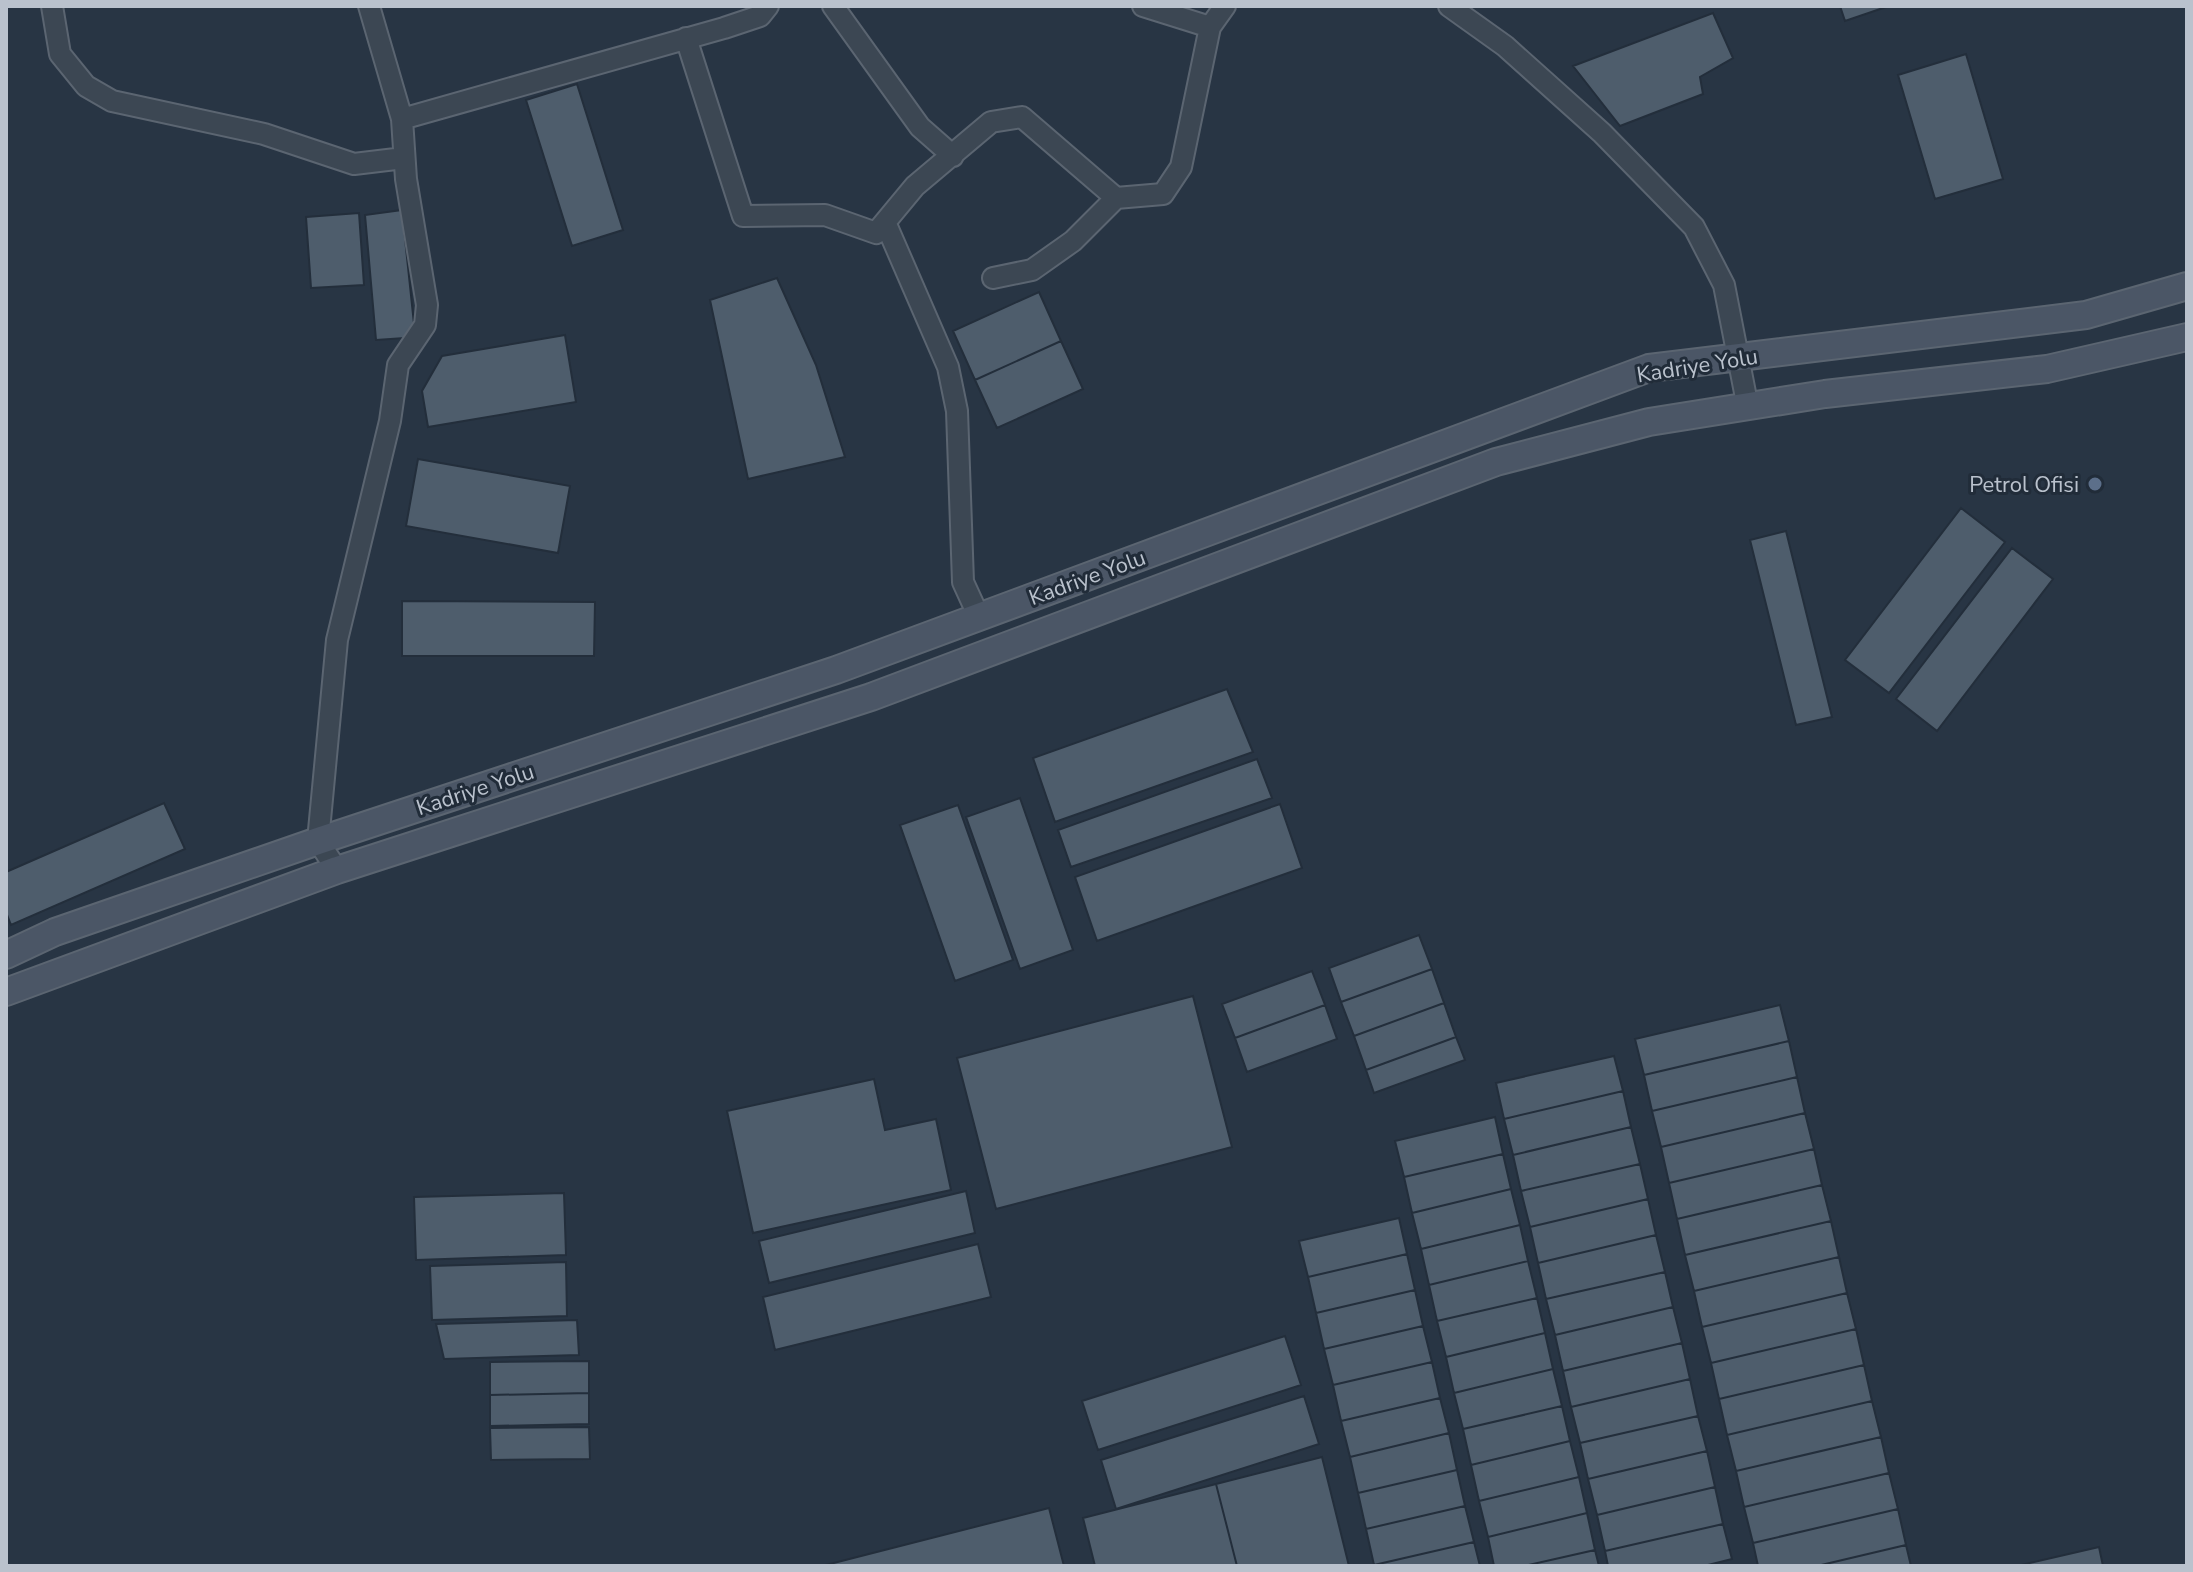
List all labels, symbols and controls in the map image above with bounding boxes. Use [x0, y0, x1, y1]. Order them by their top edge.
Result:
street label: Kadriye Yolu [1634, 342, 1760, 390]
place label: Petrol Ofisi [1969, 470, 2079, 500]
marker: Petrol Ofisi [2086, 475, 2104, 493]
street label: Kadriye Yolu [1025, 543, 1150, 613]
street label: Kadriye Yolu [413, 757, 538, 823]

